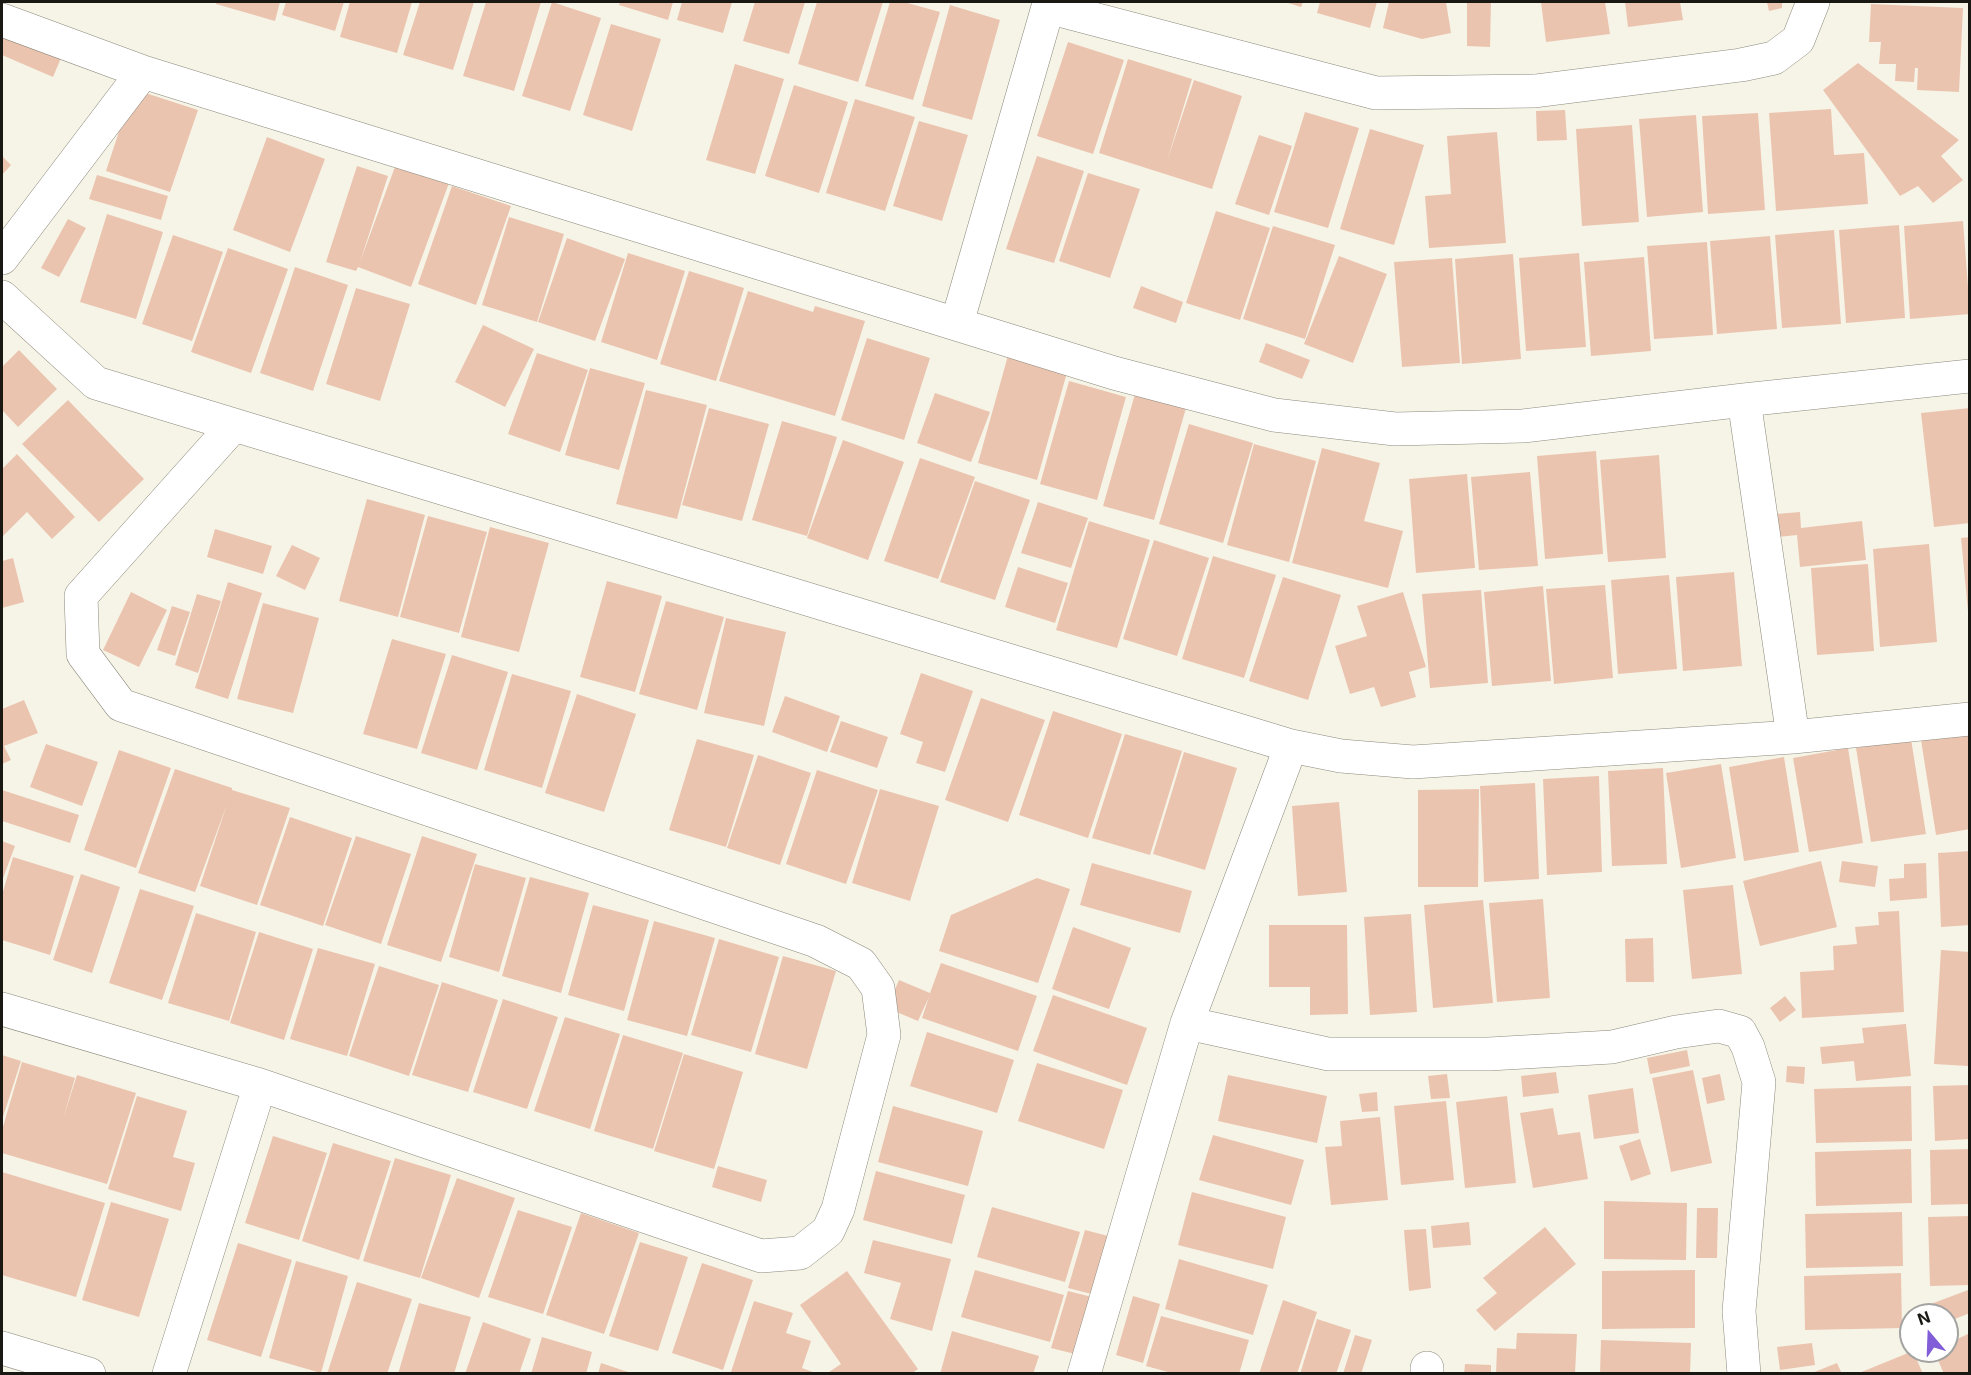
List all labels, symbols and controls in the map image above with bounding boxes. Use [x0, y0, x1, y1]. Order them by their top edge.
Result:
north arrow [1899, 1303, 1959, 1363]
text: N [1915, 1306, 1933, 1329]

